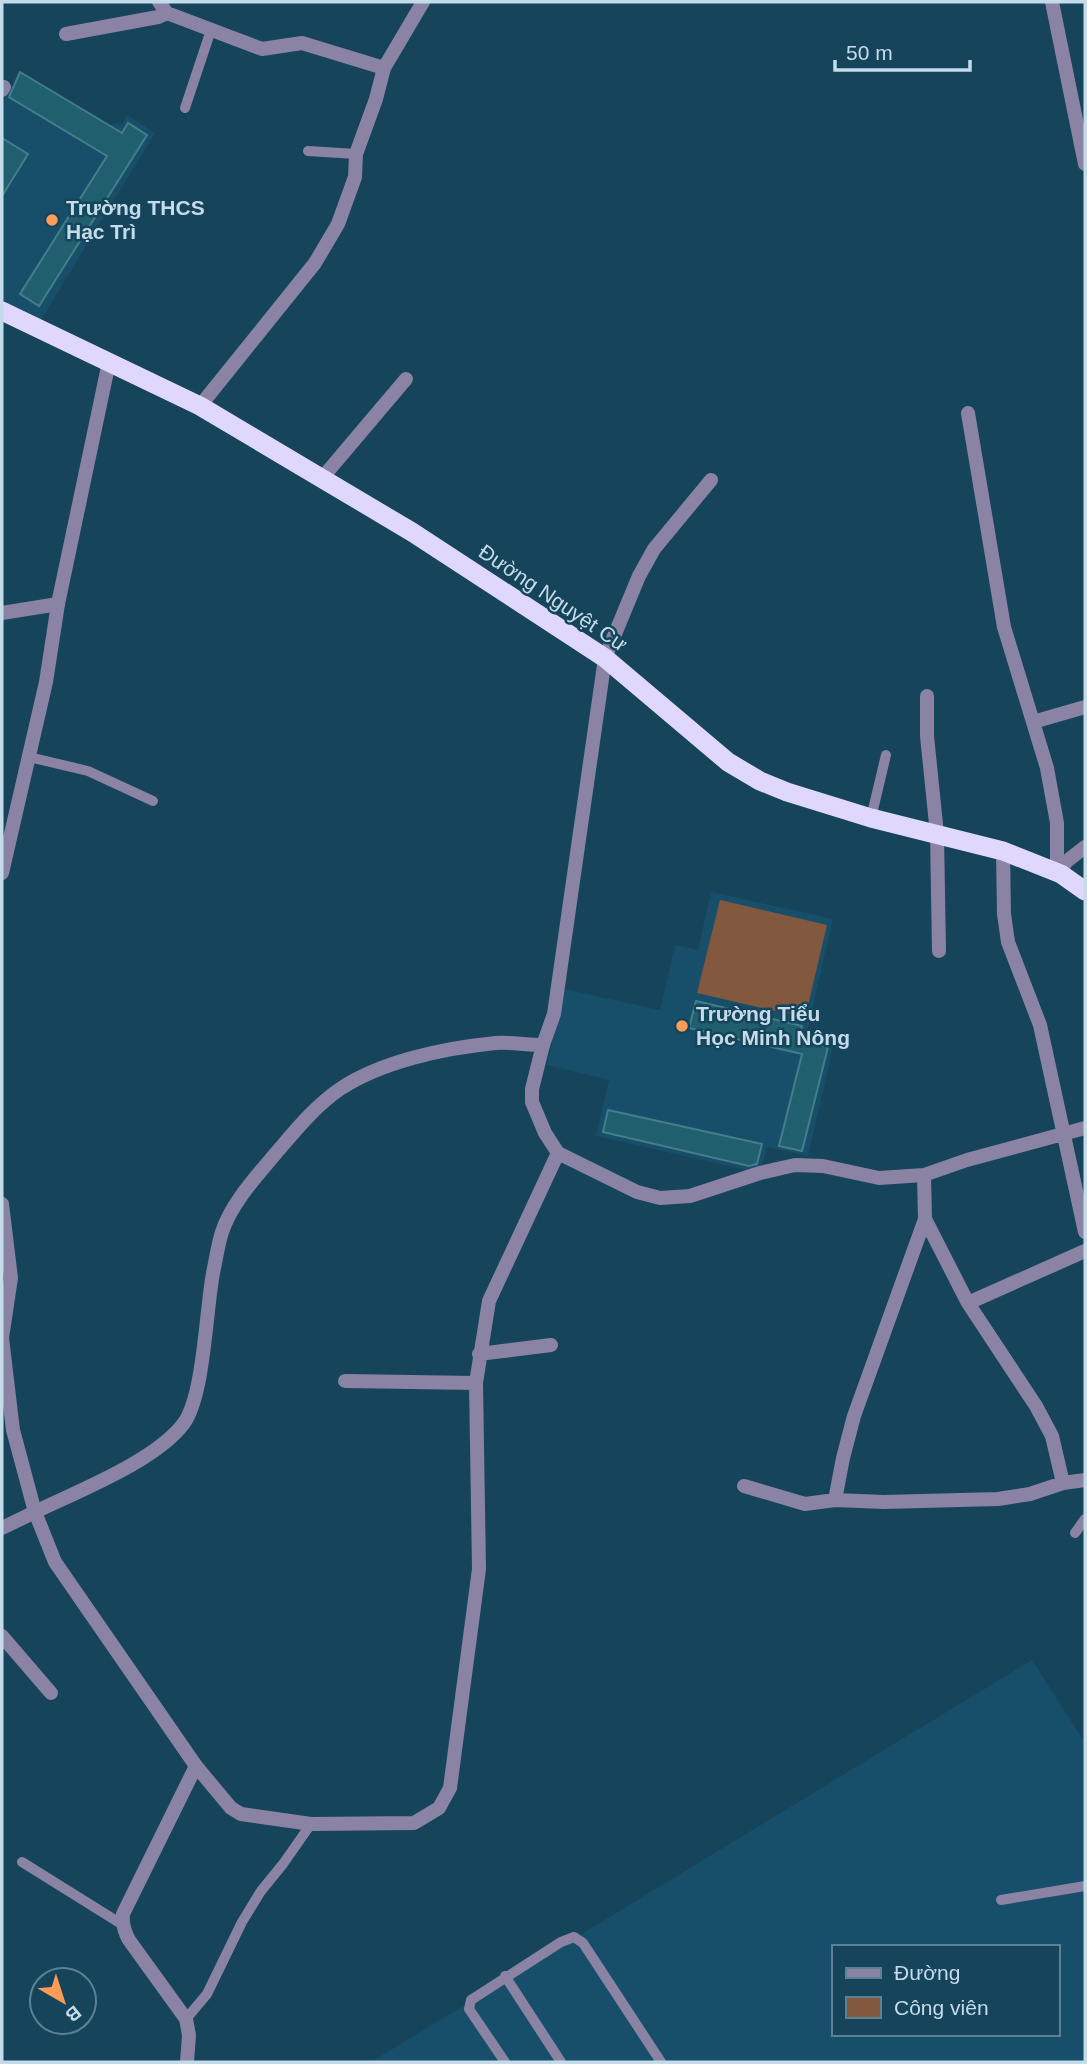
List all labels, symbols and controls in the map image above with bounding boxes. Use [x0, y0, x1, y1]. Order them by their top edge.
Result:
scale bar [835, 28, 970, 72]
text: 50 m [846, 41, 893, 64]
place label: Trường THCS Hạc Trì [66, 196, 205, 243]
marker: Trường THCS Hạc Trì [44, 212, 60, 228]
street label: Đường Nguyệt Cư [475, 539, 632, 656]
place label: Trường Tiểu Học Minh Nông [696, 1002, 850, 1049]
marker: Trường Tiểu Học Minh Nông [674, 1018, 690, 1034]
legend [832, 1945, 1059, 2036]
text: Đường [894, 1961, 960, 1984]
north arrow [28, 1966, 98, 2036]
text: Công viên [894, 1996, 989, 2019]
text: B [61, 2001, 85, 2026]

